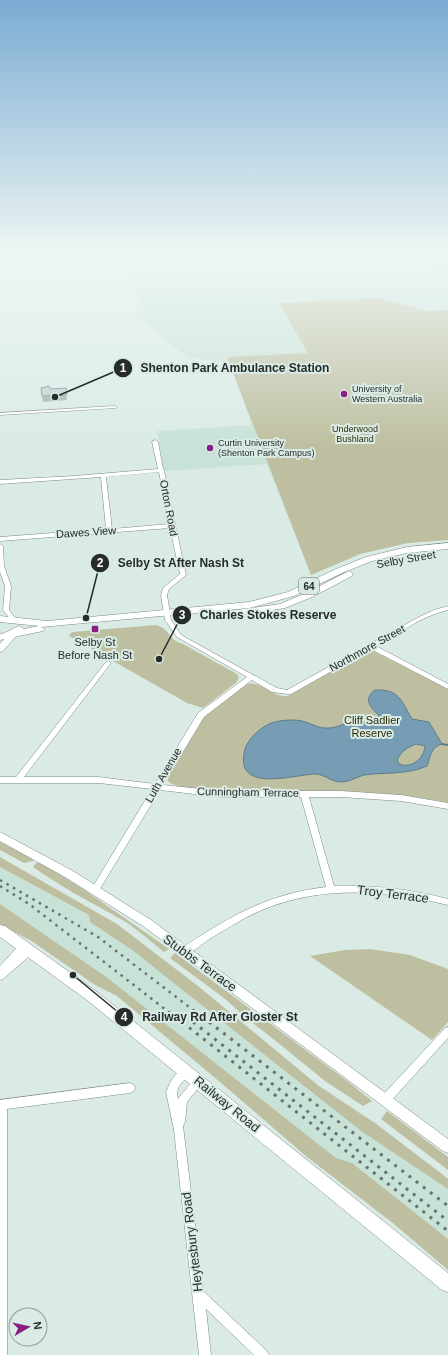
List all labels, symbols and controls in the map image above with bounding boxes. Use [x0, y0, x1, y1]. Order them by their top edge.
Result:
callout: Shenton Park Ambulance Station [113, 356, 338, 380]
text: 1 [120, 361, 127, 375]
text: Shenton Park Ambulance Station [141, 361, 329, 375]
place label: University of Western Australia [352, 384, 422, 404]
marker: University of Western Australia [339, 389, 349, 399]
park label: Underwood Bushland [332, 424, 378, 444]
place label: Curtin University (Shenton Park Campus) [218, 438, 315, 458]
marker: Curtin University (Shenton Park Campus) [205, 443, 215, 453]
street label: Orton Road [158, 479, 180, 537]
street label: Dawes View [55, 524, 117, 540]
street label: Selby Street [375, 548, 437, 570]
callout: Selby St After Nash St [90, 551, 252, 575]
text: 2 [97, 556, 104, 570]
text: Selby St After Nash St [118, 556, 244, 570]
road number: 64 [299, 578, 319, 594]
callout: Charles Stokes Reserve [172, 603, 344, 627]
text: 3 [179, 608, 186, 622]
text: Charles Stokes Reserve [200, 608, 337, 622]
street label: Northmore Street [327, 622, 407, 674]
marker: Selby St Before Nash St [90, 624, 100, 634]
place label: Selby St Before Nash St [58, 636, 132, 661]
park label: Cliff Sadlier Reserve [344, 714, 400, 739]
street label: Luth Avenue [143, 746, 183, 804]
street label: Cunningham Terrace [197, 785, 299, 799]
street label: Troy Terrace [356, 882, 430, 906]
street label: Stubbs Terrace [160, 931, 240, 995]
callout: Railway Rd After Gloster St [114, 1005, 306, 1029]
text: 4 [121, 1010, 128, 1024]
text: Railway Rd After Gloster St [142, 1010, 298, 1024]
street label: Railway Road [191, 1073, 263, 1135]
street label: Heytesbury Road [178, 1191, 206, 1293]
north arrow [8, 1307, 48, 1347]
text: N [31, 1321, 44, 1330]

